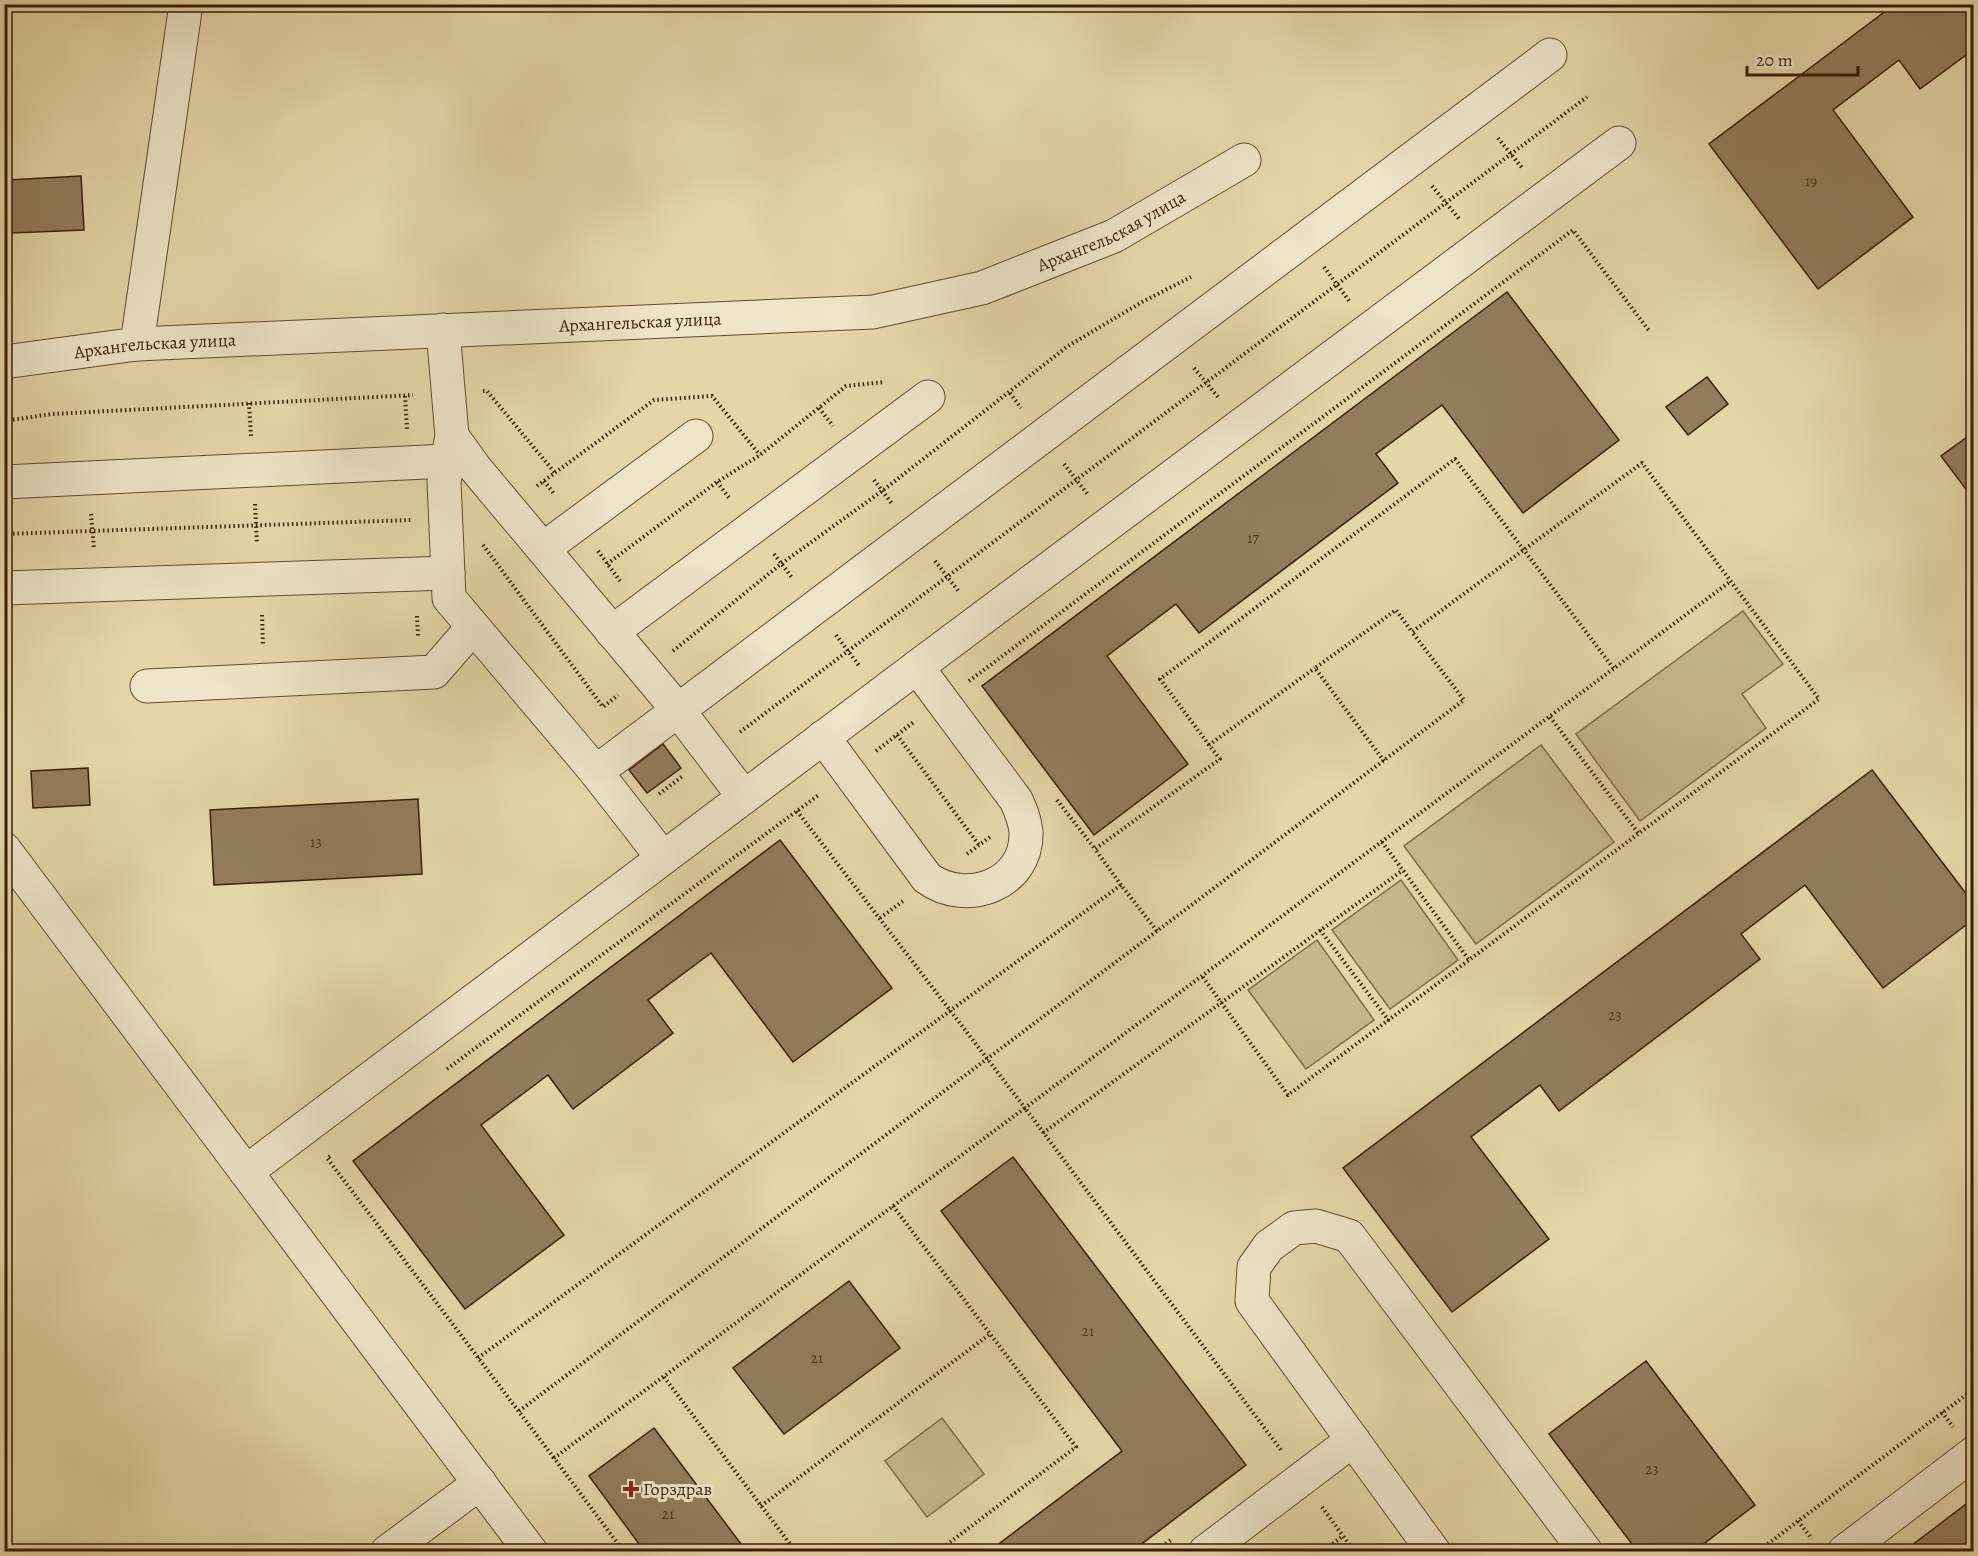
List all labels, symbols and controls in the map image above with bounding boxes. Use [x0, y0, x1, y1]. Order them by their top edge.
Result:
scale bar [1747, 39, 1858, 77]
text: 20 m [1756, 48, 1793, 72]
house number: 19 [1805, 171, 1817, 191]
street label: Архангельская улица [1033, 184, 1190, 277]
street label: Архангельская улица [558, 307, 723, 338]
street label: Архангельская улица [72, 328, 237, 365]
house number: 17 [1247, 528, 1259, 548]
house number: 13 [310, 832, 322, 852]
house number: 23 [1608, 1005, 1622, 1025]
house number: 21 [1082, 1321, 1094, 1341]
house number: 21 [811, 1348, 823, 1368]
house number: 23 [1645, 1459, 1659, 1479]
place label: Горздрав [643, 1477, 712, 1501]
marker: Горздрав [624, 1482, 638, 1496]
house number: 21 [662, 1504, 674, 1524]

